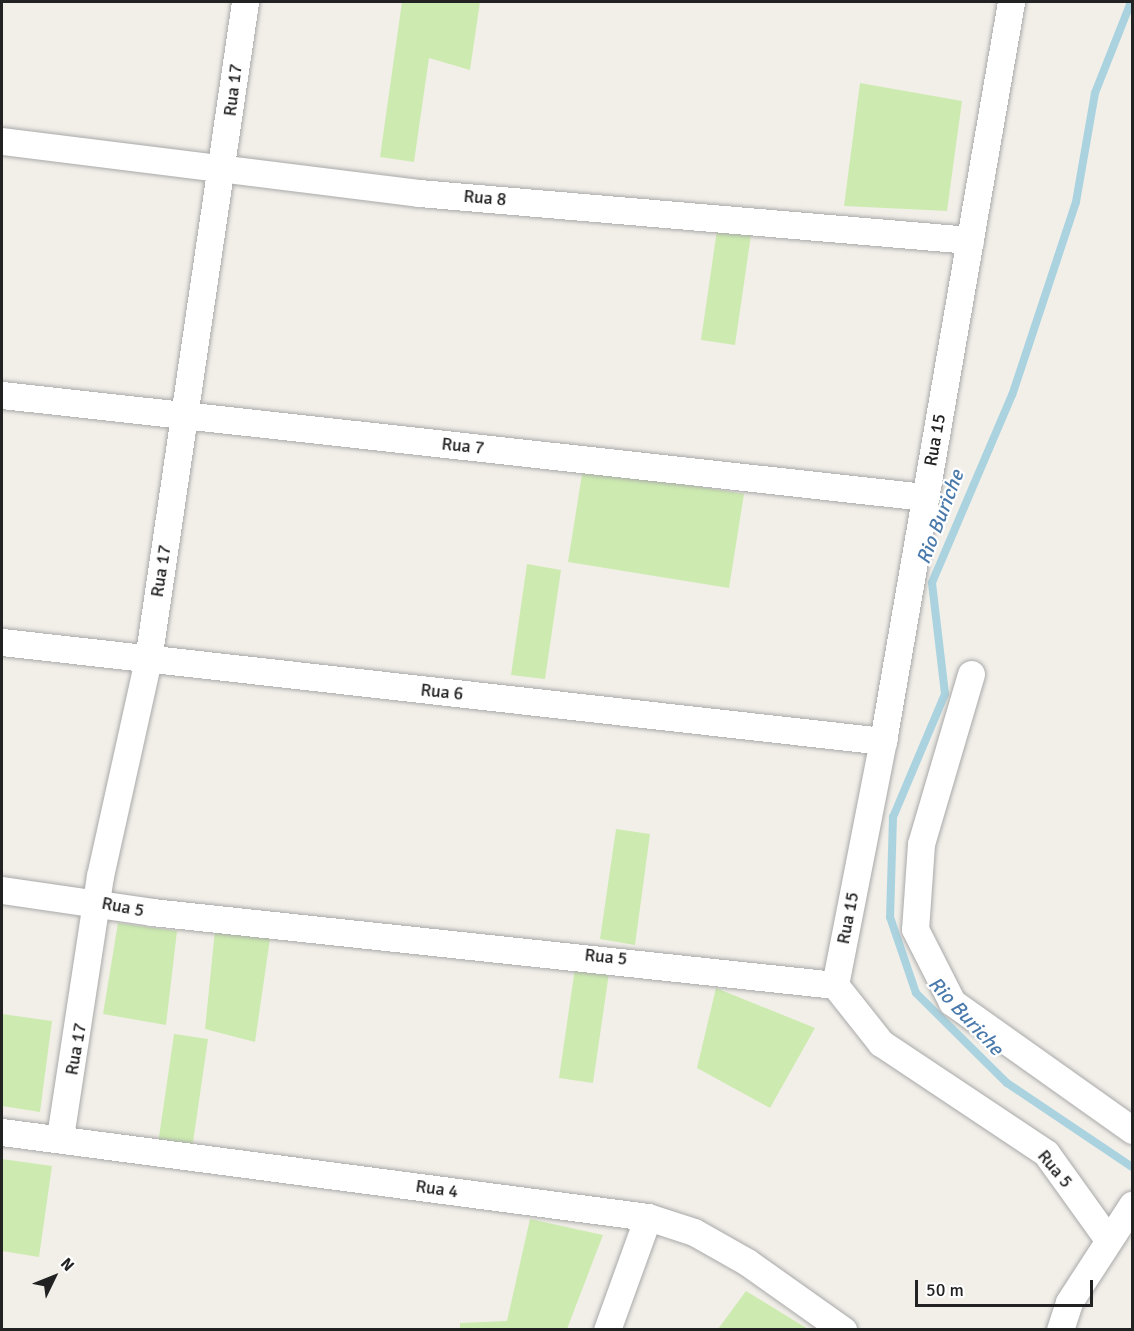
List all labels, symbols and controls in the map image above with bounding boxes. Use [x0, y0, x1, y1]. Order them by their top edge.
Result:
street label: Rua 17 [219, 62, 247, 118]
street label: Rua 8 [463, 185, 507, 211]
street label: Rua 15 [920, 412, 950, 468]
street label: Rua 7 [440, 433, 486, 459]
water label: Rio Buriche [911, 467, 969, 567]
street label: Rua 17 [146, 543, 176, 599]
street label: Rua 6 [419, 679, 465, 705]
street label: Rua 15 [832, 890, 864, 946]
street label: Rua 5 [100, 892, 146, 922]
street label: Rua 5 [583, 944, 629, 970]
water label: Rio Buriche [924, 972, 1008, 1060]
street label: Rua 17 [61, 1021, 91, 1077]
street label: Rua 5 [1033, 1146, 1077, 1192]
street label: Rua 4 [414, 1175, 460, 1203]
north arrow [24, 1247, 84, 1307]
text: N [56, 1254, 78, 1276]
scale bar [918, 1268, 1096, 1306]
text: 50 m [926, 1279, 964, 1301]

